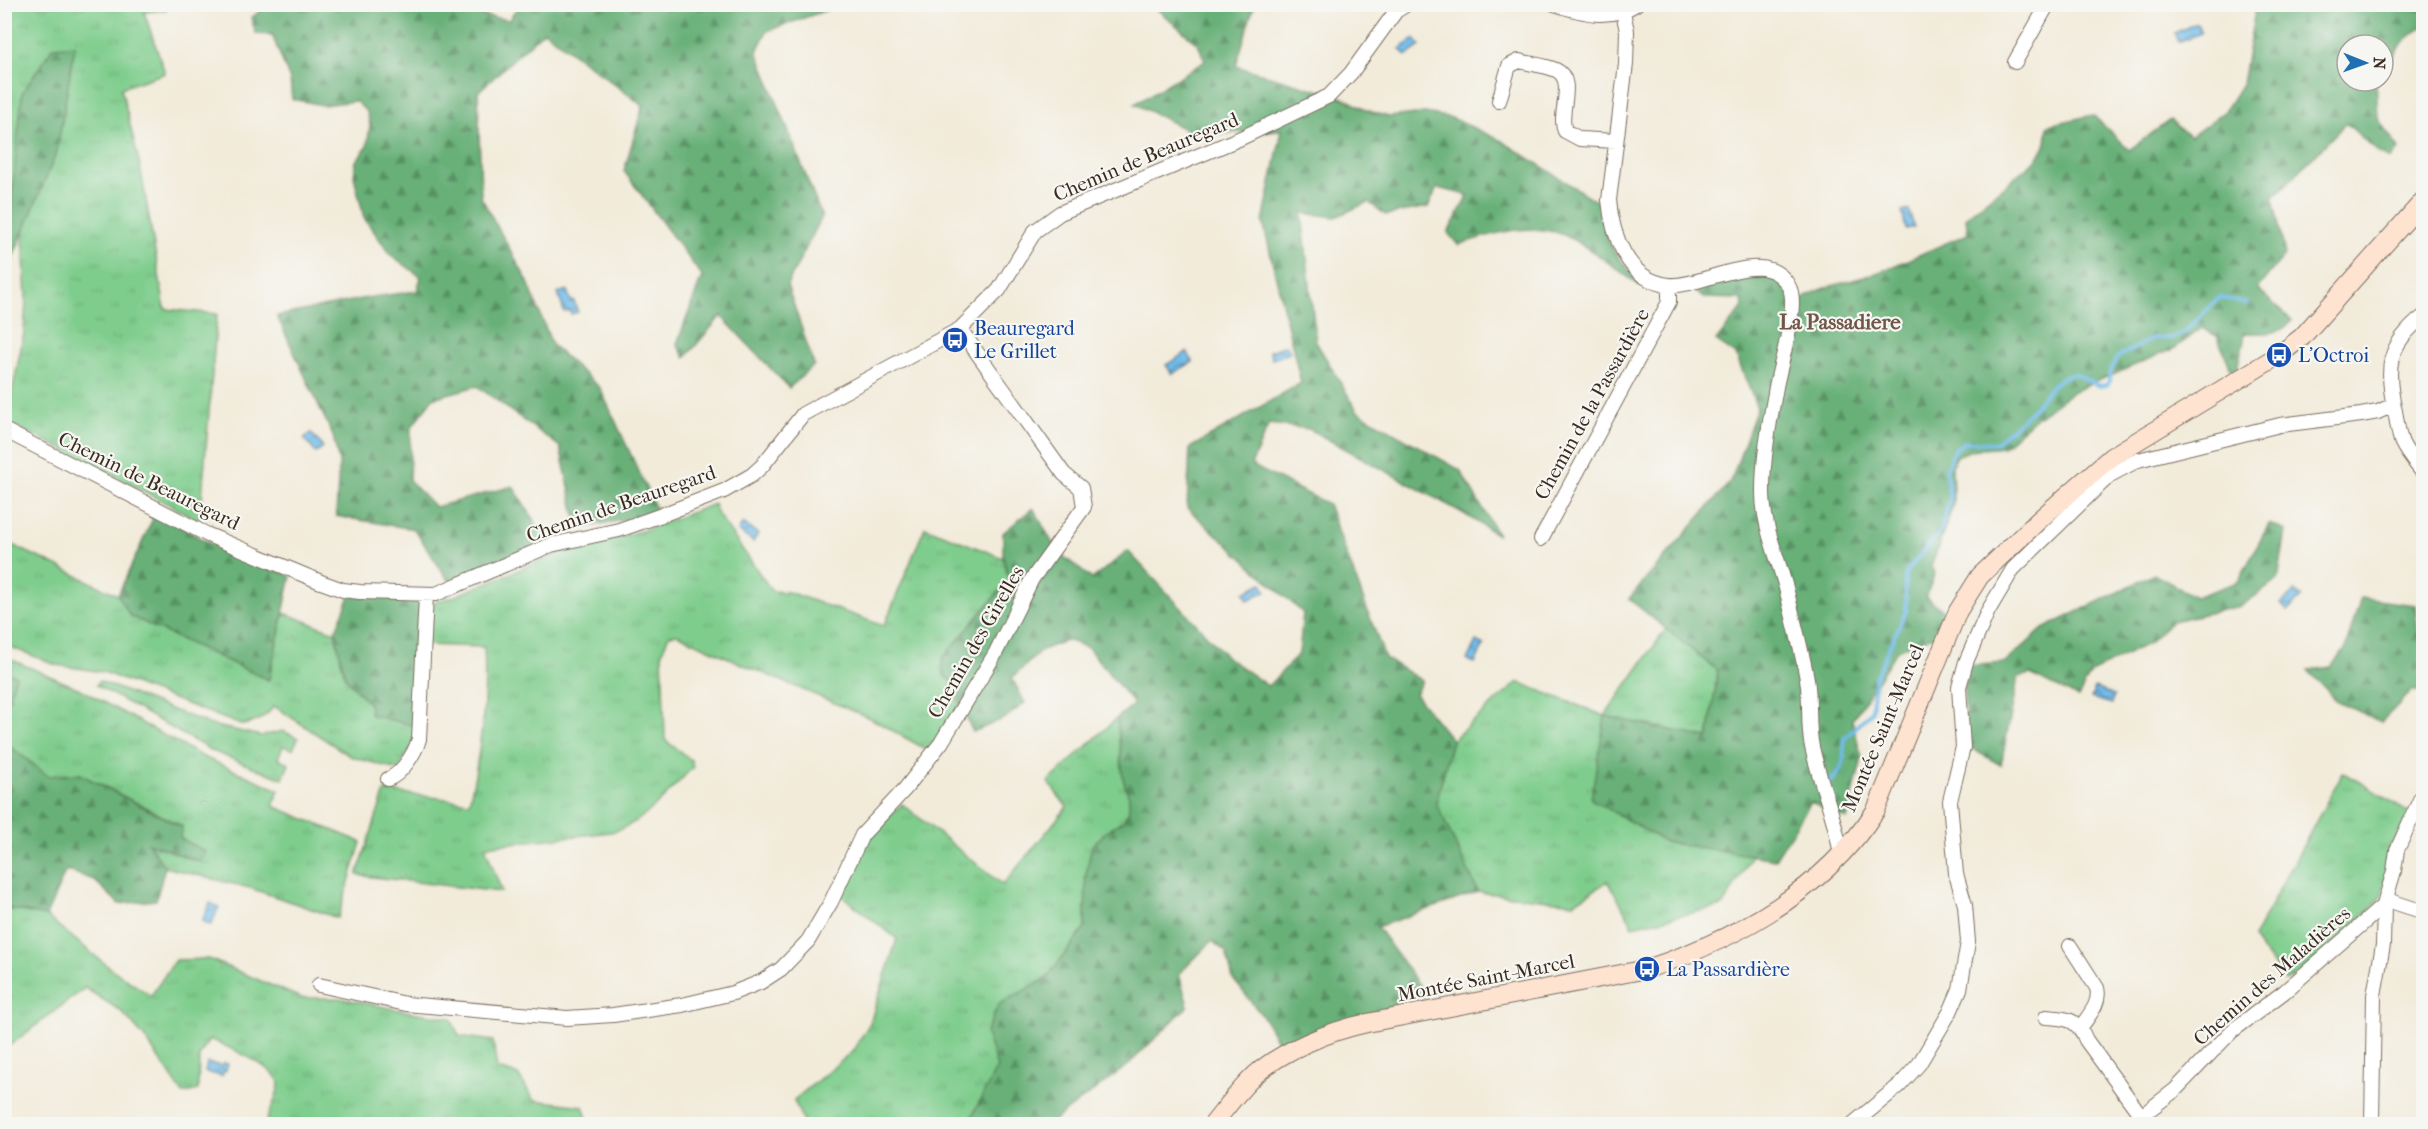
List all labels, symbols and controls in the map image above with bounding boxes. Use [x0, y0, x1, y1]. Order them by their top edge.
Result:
north arrow [2335, 33, 2395, 93]
text: N [2370, 57, 2389, 70]
street label: Chemin de Beauregard [1050, 107, 1243, 206]
street label: Chemin de la Passardière [1530, 304, 1654, 504]
district label: La Passadiere [1779, 310, 1901, 334]
place label: Beauregard Le Grillet [974, 317, 1076, 363]
bus stop icon: Beauregard Le Grillet [940, 325, 970, 355]
bus stop icon: L'Octroi [2264, 340, 2294, 370]
place label: L'Octroi [2298, 344, 2369, 367]
street label: Chemin de Beauregard [55, 427, 244, 535]
street label: Chemin de Beauregard [523, 460, 720, 547]
street label: Chemin des Girelles [923, 562, 1029, 722]
street label: Montée Saint-Marcel [1837, 640, 1929, 815]
street label: Chemin des Maladières [2189, 902, 2355, 1050]
street label: Montée Saint-Marcel [1395, 949, 1577, 1006]
bus stop icon: La Passardière [1632, 954, 1662, 984]
place label: La Passardière [1666, 958, 1790, 981]

